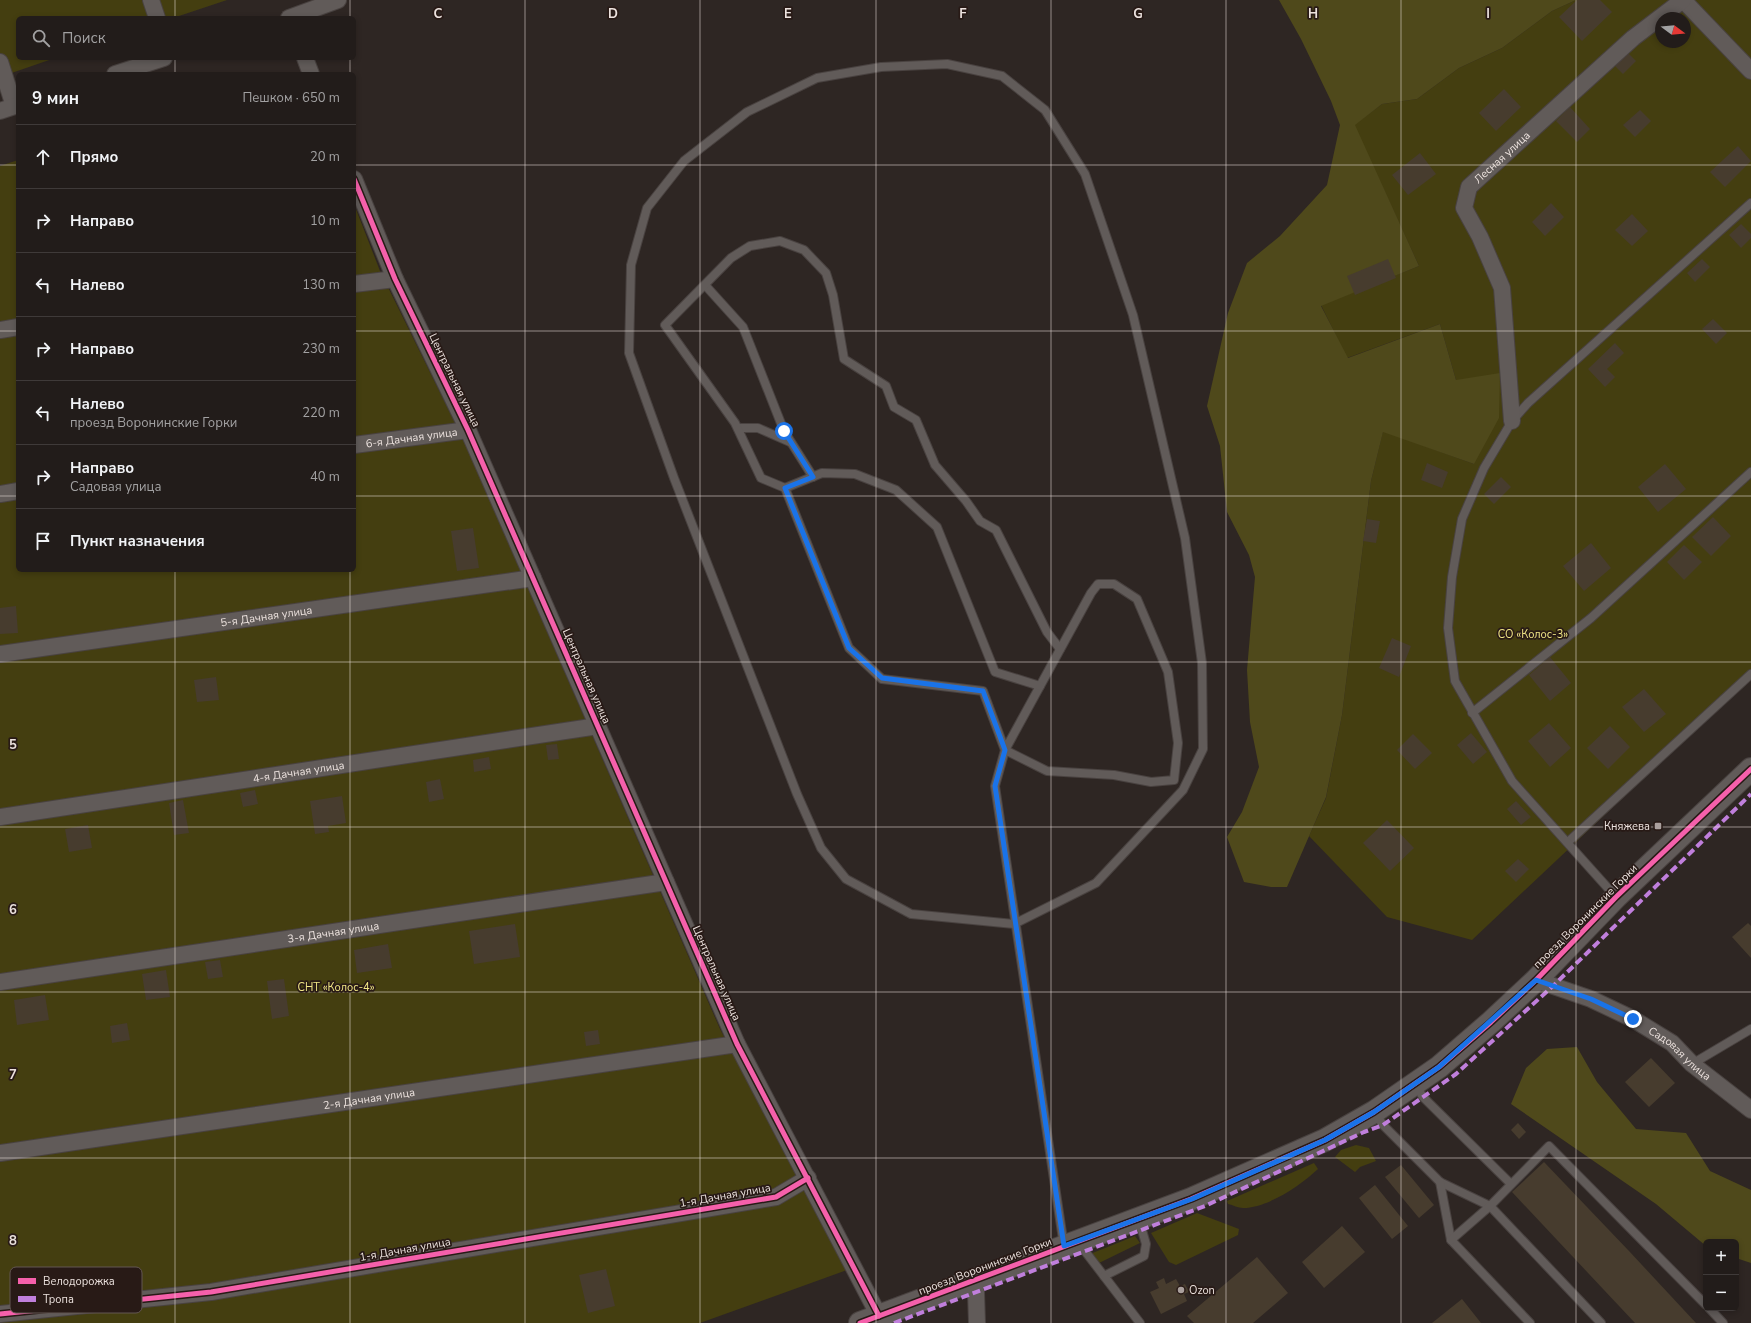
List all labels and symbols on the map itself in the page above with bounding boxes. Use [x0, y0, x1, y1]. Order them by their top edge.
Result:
text: C [434, 5, 443, 23]
text: D [608, 5, 618, 23]
text: E [784, 5, 792, 23]
text: F [959, 5, 967, 23]
text: G [1133, 5, 1143, 23]
text: H [1308, 5, 1318, 23]
text: I [1486, 5, 1490, 23]
north arrow [1655, 12, 1691, 48]
street label: Лесная улица [1471, 128, 1534, 187]
street label: Центральная улица [425, 331, 484, 430]
route start [775, 422, 793, 440]
street label: 6-я Дачная улица [365, 424, 458, 451]
street label: 5-я Дачная улица [220, 603, 313, 630]
street label: Центральная улица [559, 626, 614, 726]
park label: СО «Колос-3» [1498, 627, 1568, 642]
text: 5 [9, 736, 17, 754]
street label: 4-я Дачная улица [252, 758, 346, 786]
place label: Княжева [1604, 819, 1650, 834]
marker: Княжева [1653, 821, 1663, 831]
street label: проезд Воронинские Горки [1530, 861, 1641, 972]
text: 6 [9, 901, 17, 919]
street label: 3-я Дачная улица [286, 918, 380, 947]
street label: Центральная улица [689, 923, 744, 1023]
park label: СНТ «Колос-4» [297, 980, 375, 995]
route end [1624, 1010, 1642, 1028]
street label: Садовая улица [1645, 1023, 1714, 1084]
text: 7 [9, 1066, 17, 1084]
street label: 2-я Дачная улица [322, 1085, 416, 1113]
street label: 1-я Дачная улица [678, 1180, 772, 1211]
text: 8 [9, 1232, 17, 1250]
street label: 1-я Дачная улица [358, 1234, 452, 1265]
street label: проезд Воронинские Горки [916, 1234, 1054, 1299]
legend [10, 1267, 142, 1313]
text: Велодорожка [43, 1274, 115, 1289]
place label: Ozon [1189, 1283, 1215, 1298]
marker: Ozon [1176, 1285, 1186, 1295]
text: Тропа [43, 1292, 74, 1307]

